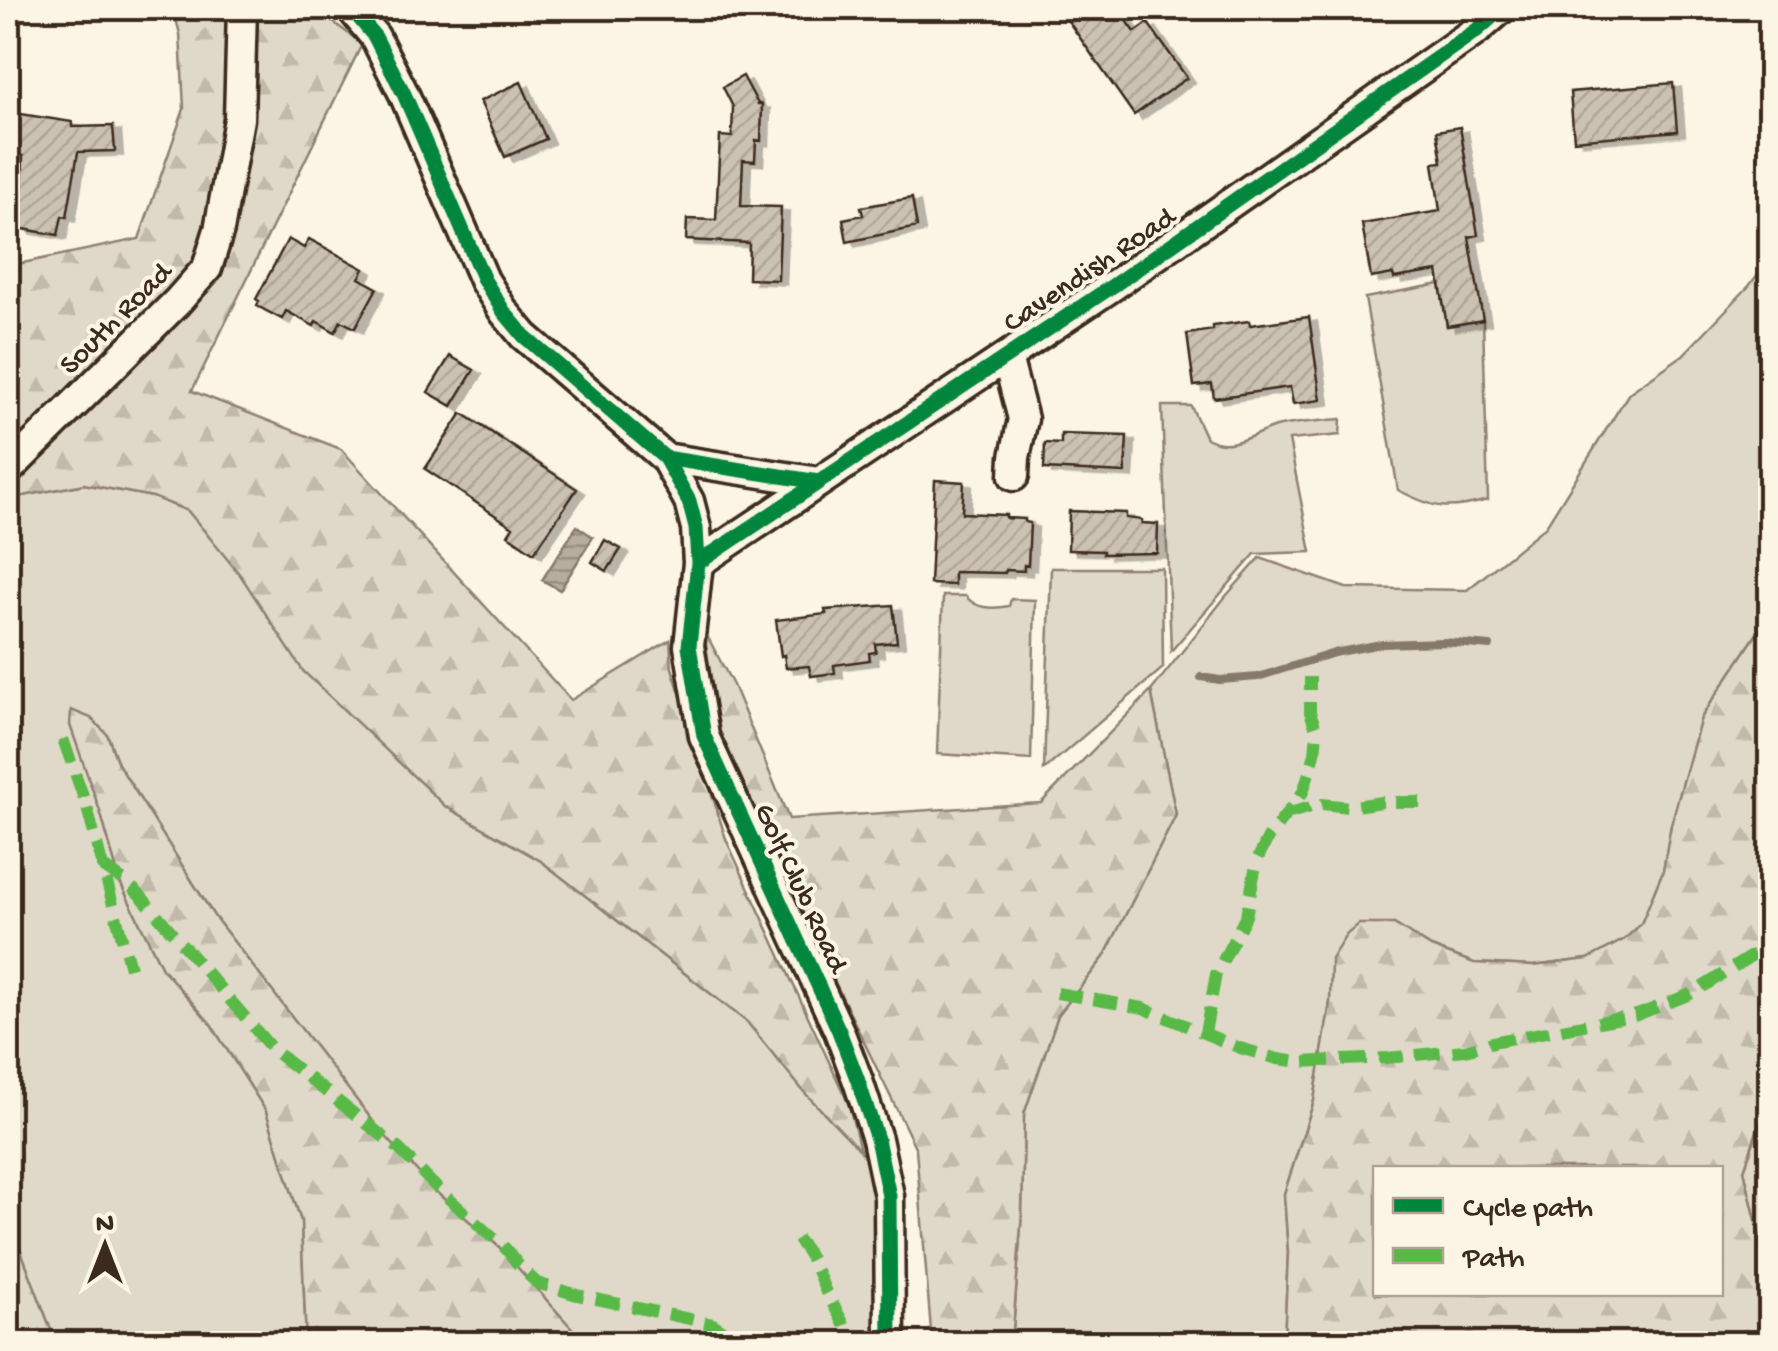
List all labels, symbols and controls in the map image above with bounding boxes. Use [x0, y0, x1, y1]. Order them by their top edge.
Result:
street label: Cavendish Road [998, 200, 1185, 342]
street label: South Road [54, 255, 182, 384]
street label: Golf Club Road [744, 799, 854, 981]
legend [1373, 1166, 1723, 1296]
text: Cycle path [1463, 1193, 1593, 1228]
north arrow [55, 1196, 155, 1296]
text: N [96, 1209, 114, 1242]
text: Path [1462, 1243, 1525, 1278]

